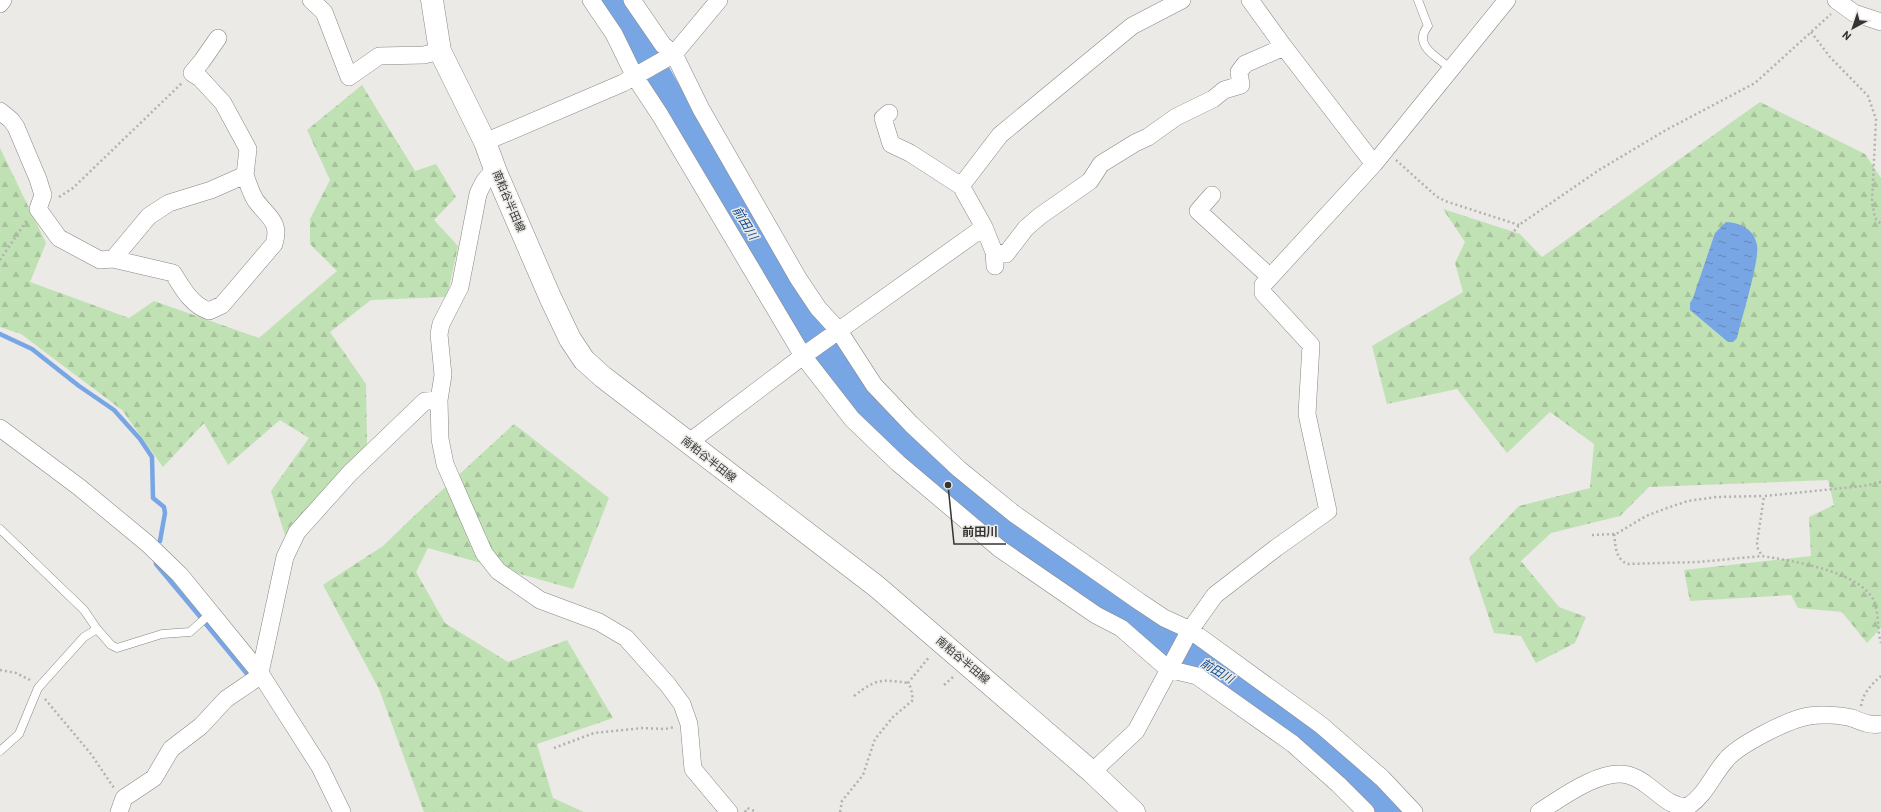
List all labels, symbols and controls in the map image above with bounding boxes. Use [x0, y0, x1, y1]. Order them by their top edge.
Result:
north arrow [1833, 8, 1873, 48]
text: N [1839, 29, 1853, 43]
street label: 南粕谷半田線 [491, 168, 528, 234]
water label: 前田川 [731, 203, 762, 243]
street label: 南粕谷半田線 [679, 433, 739, 484]
callout: 前田川 [954, 520, 1006, 544]
text: 前田川 [962, 524, 998, 538]
street label: 南粕谷半田線 [934, 633, 993, 686]
water label: 前田川 [1198, 655, 1238, 686]

